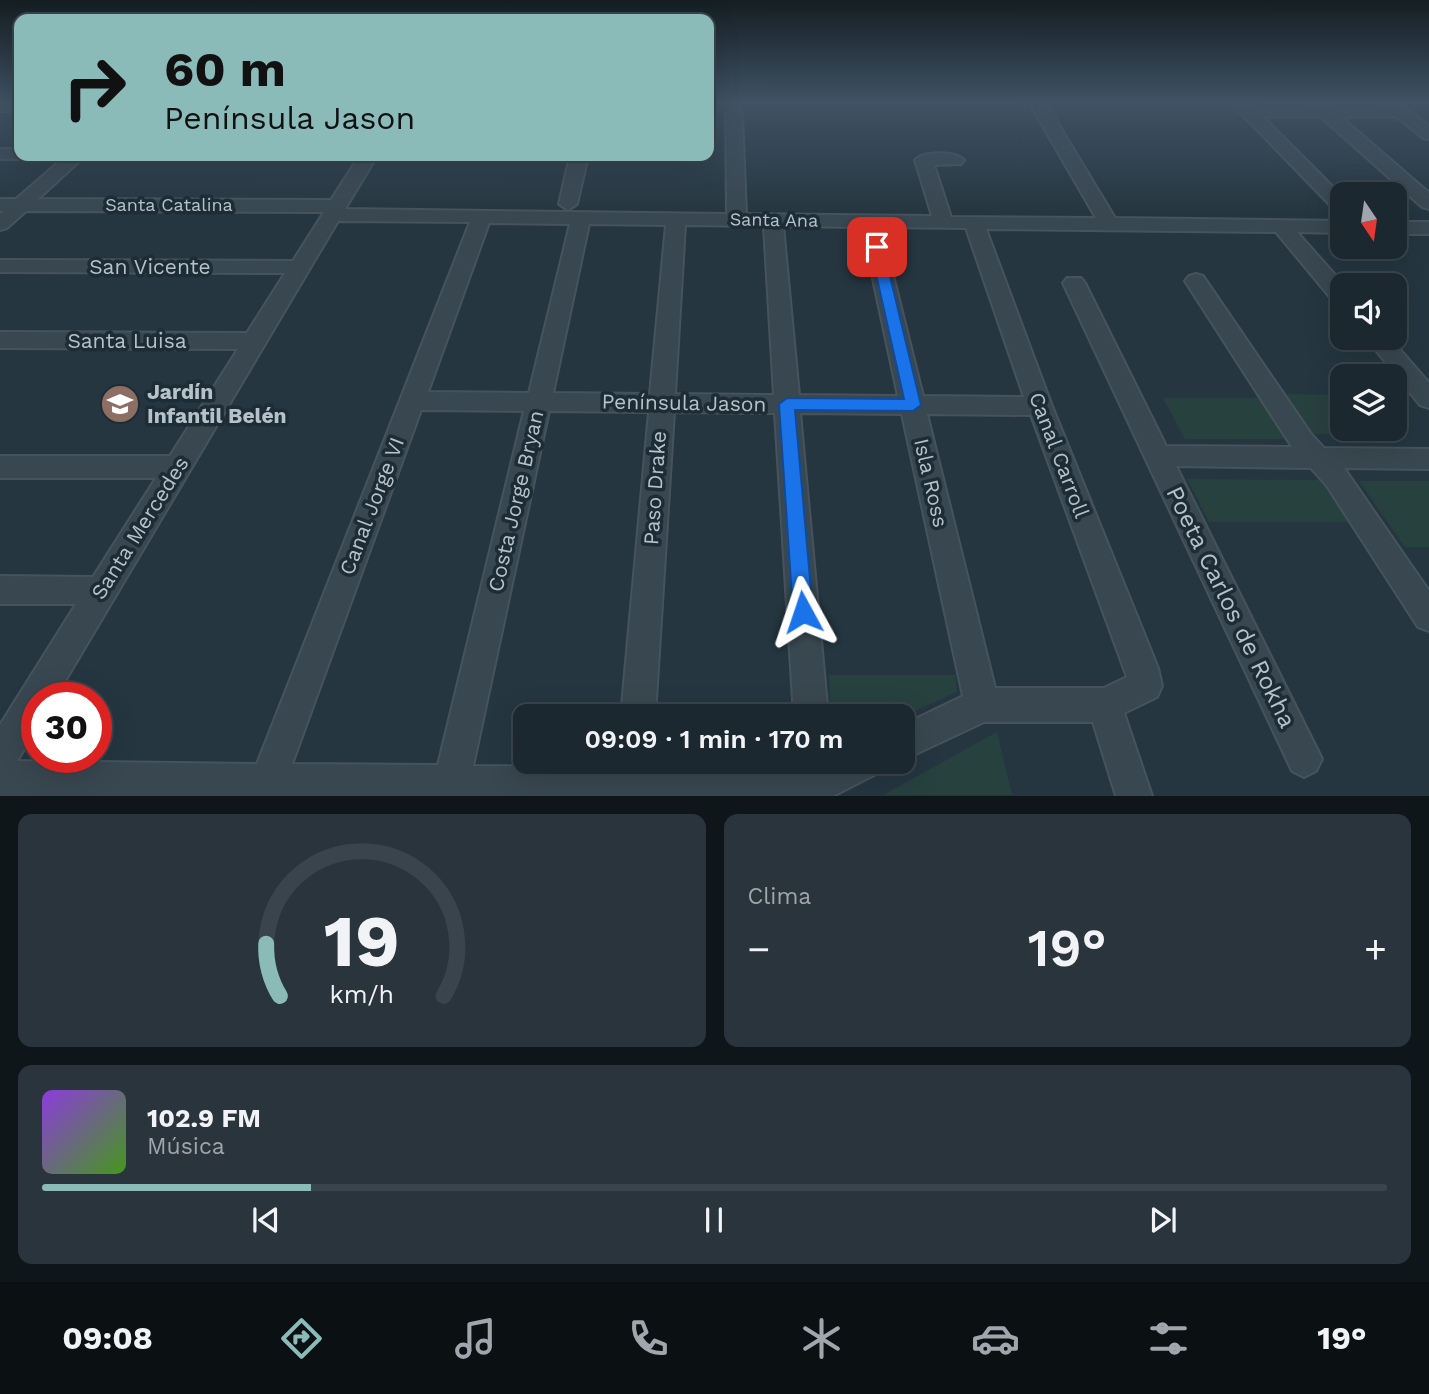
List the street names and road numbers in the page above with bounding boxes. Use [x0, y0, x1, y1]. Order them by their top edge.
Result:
street label: Santa Catalina [105, 194, 233, 215]
street label: Santa Ana [730, 208, 818, 231]
street label: San Vicente [89, 254, 211, 279]
street label: Santa Luisa [67, 328, 187, 353]
street label: Canal Carroll [1024, 388, 1095, 522]
street label: Península Jason [601, 389, 767, 416]
street label: Costa Jorge Bryan [482, 408, 549, 594]
street label: Paso Drake [638, 430, 671, 546]
street label: Canal Jorge VI [334, 433, 409, 578]
street label: Isla Ross [909, 436, 954, 530]
street label: Santa Mercedes [86, 452, 194, 604]
street label: Poeta Carlos de Rokha [1160, 482, 1302, 732]

